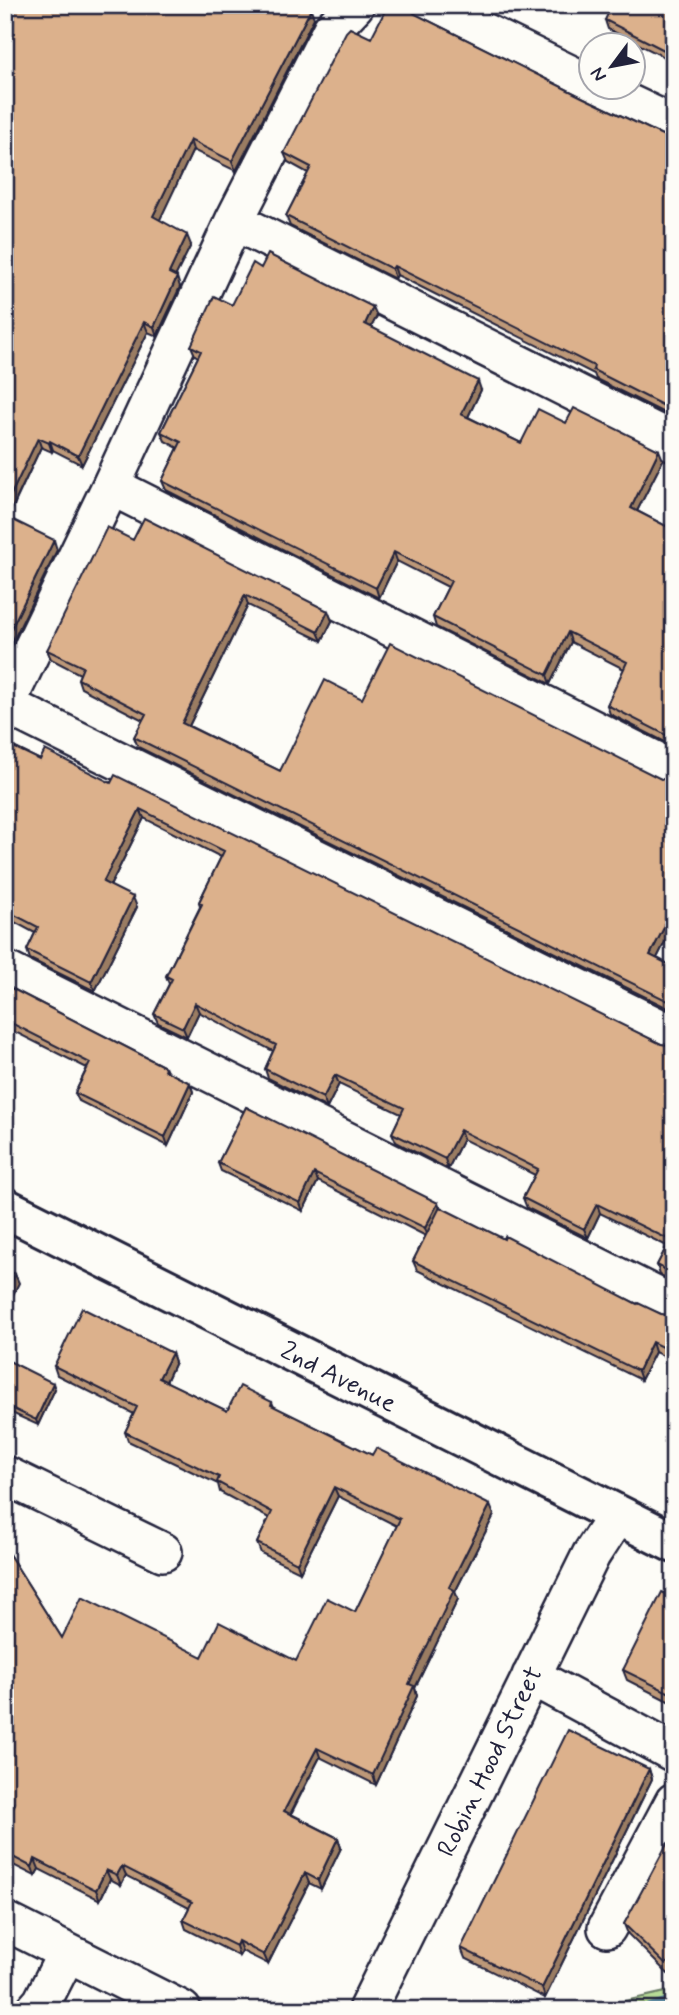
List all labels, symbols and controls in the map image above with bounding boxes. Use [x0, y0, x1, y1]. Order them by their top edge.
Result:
north arrow [578, 32, 648, 102]
text: N [585, 62, 613, 86]
street label: 2nd Avenue [274, 1334, 402, 1422]
street label: Robin Hood Street [430, 1661, 552, 1863]

